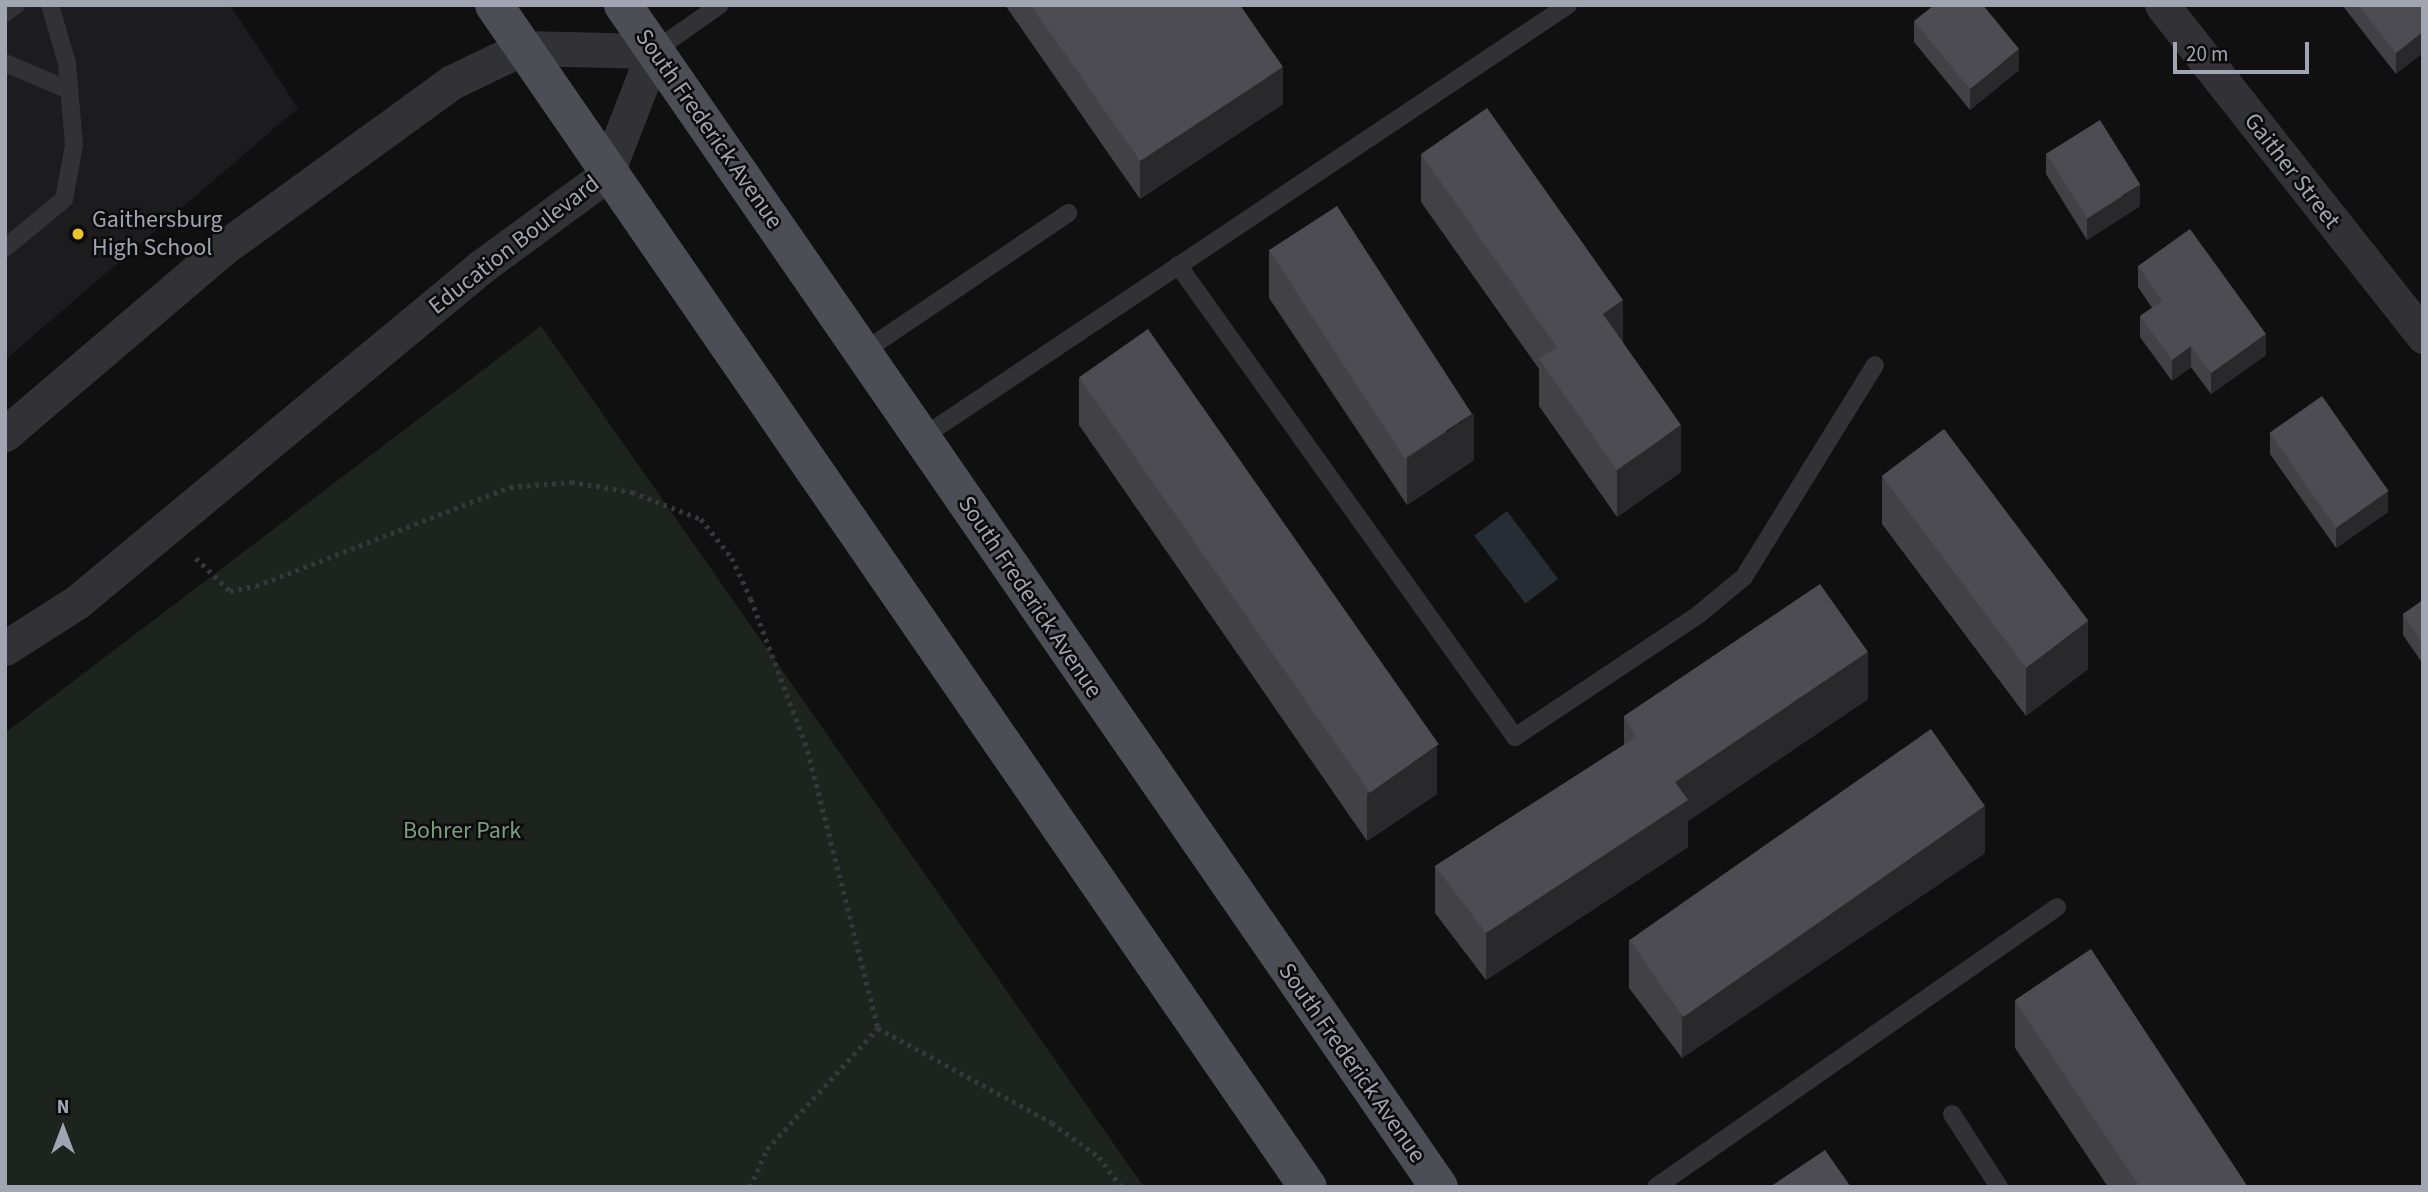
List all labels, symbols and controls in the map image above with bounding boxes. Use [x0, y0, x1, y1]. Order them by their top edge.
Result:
street label: South Frederick Avenue [629, 24, 789, 234]
scale bar [2176, 28, 2312, 72]
text: 20 m [2186, 39, 2228, 69]
street label: Gaither Street [2238, 107, 2346, 235]
street label: Education Boulevard [423, 169, 605, 321]
place label: Gaithersburg High School [92, 206, 223, 262]
marker: Gaithersburg High School [70, 226, 86, 242]
street label: South Frederick Avenue [952, 491, 1108, 703]
park label: Bohrer Park [403, 817, 521, 845]
street label: South Frederick Avenue [1272, 958, 1432, 1168]
north arrow [28, 1094, 98, 1164]
text: N [57, 1094, 69, 1121]

